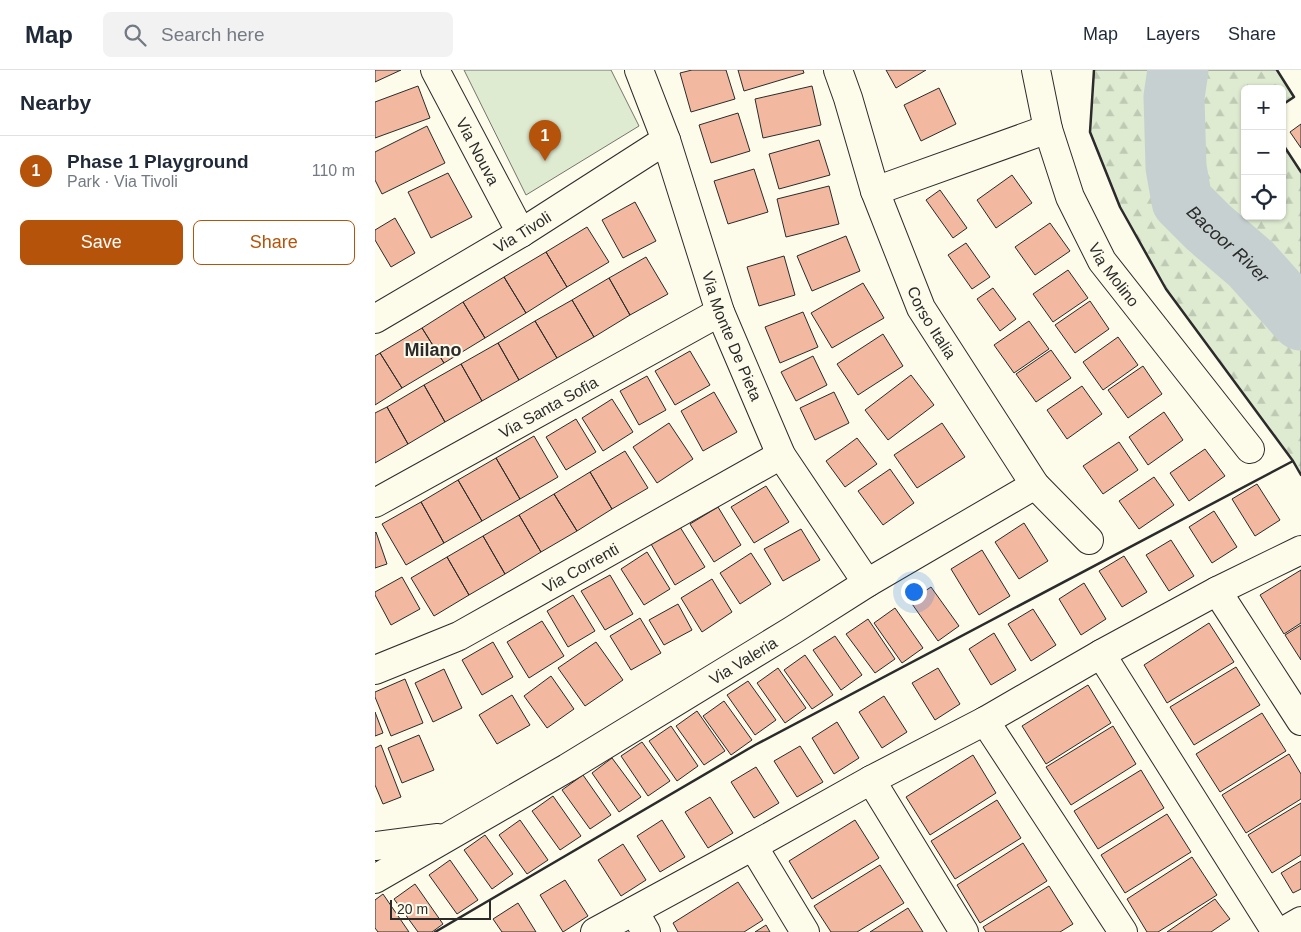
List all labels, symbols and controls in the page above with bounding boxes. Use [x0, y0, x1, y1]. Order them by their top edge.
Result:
search box [103, 12, 453, 57]
text: Map [25, 21, 73, 48]
icon: search [121, 21, 149, 49]
text: Search here [161, 24, 265, 45]
text: Map [1083, 24, 1118, 44]
text: Layers [1146, 24, 1200, 44]
text: Share [1228, 24, 1276, 44]
map controls [1241, 85, 1286, 220]
button: + [1241, 85, 1286, 130]
text: Nearby [20, 91, 91, 114]
street label: Via Nouva [453, 115, 503, 188]
pin: 1 [529, 120, 561, 161]
button: − [1241, 130, 1286, 175]
text: Phase 1 Playground [67, 151, 249, 172]
text: 1 [32, 162, 40, 179]
text: 110 m [312, 162, 355, 179]
text: Park · Via Tivoli [67, 173, 178, 190]
button: locate [1241, 175, 1286, 220]
water label: Bacoor River [1183, 202, 1274, 288]
street label: Via Tivoli [491, 208, 554, 256]
button: Save [20, 220, 183, 265]
button: Share [193, 220, 355, 265]
street label: Via Molino [1086, 240, 1143, 310]
street label: Via Monte De Pieta [699, 269, 765, 403]
street label: Corso Italia [905, 284, 960, 362]
district label: Milano [405, 340, 462, 360]
street label: Via Santa Sofia [496, 373, 601, 441]
street label: Via Correnti [540, 540, 621, 596]
your location [901, 579, 927, 605]
street label: Via Valeria [706, 633, 780, 688]
scale bar [390, 897, 491, 920]
text: 20 m [397, 901, 428, 917]

